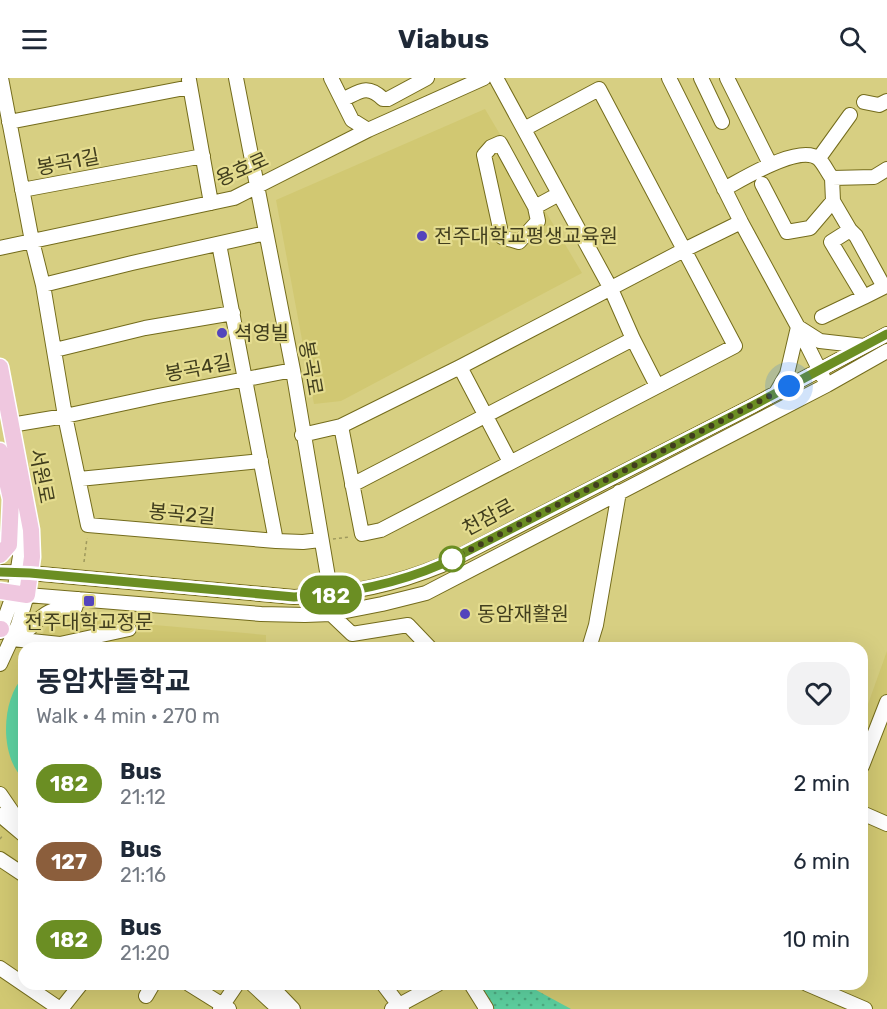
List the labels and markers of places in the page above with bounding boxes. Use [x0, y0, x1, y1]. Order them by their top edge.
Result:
place label: 전주대학교평생교육원 [434, 224, 618, 248]
marker: 전주대학교평생교육원 [415, 229, 429, 243]
place label: 셕영빌 [234, 321, 289, 345]
marker: 셕영빌 [215, 326, 229, 340]
unlabelled marker [439, 546, 465, 572]
marker: 전주대학교정문 [82, 594, 96, 608]
place label: 동암재활원 [477, 602, 569, 626]
marker: 동암재활원 [458, 607, 472, 621]
place label: 전주대학교정문 [25, 610, 153, 634]

